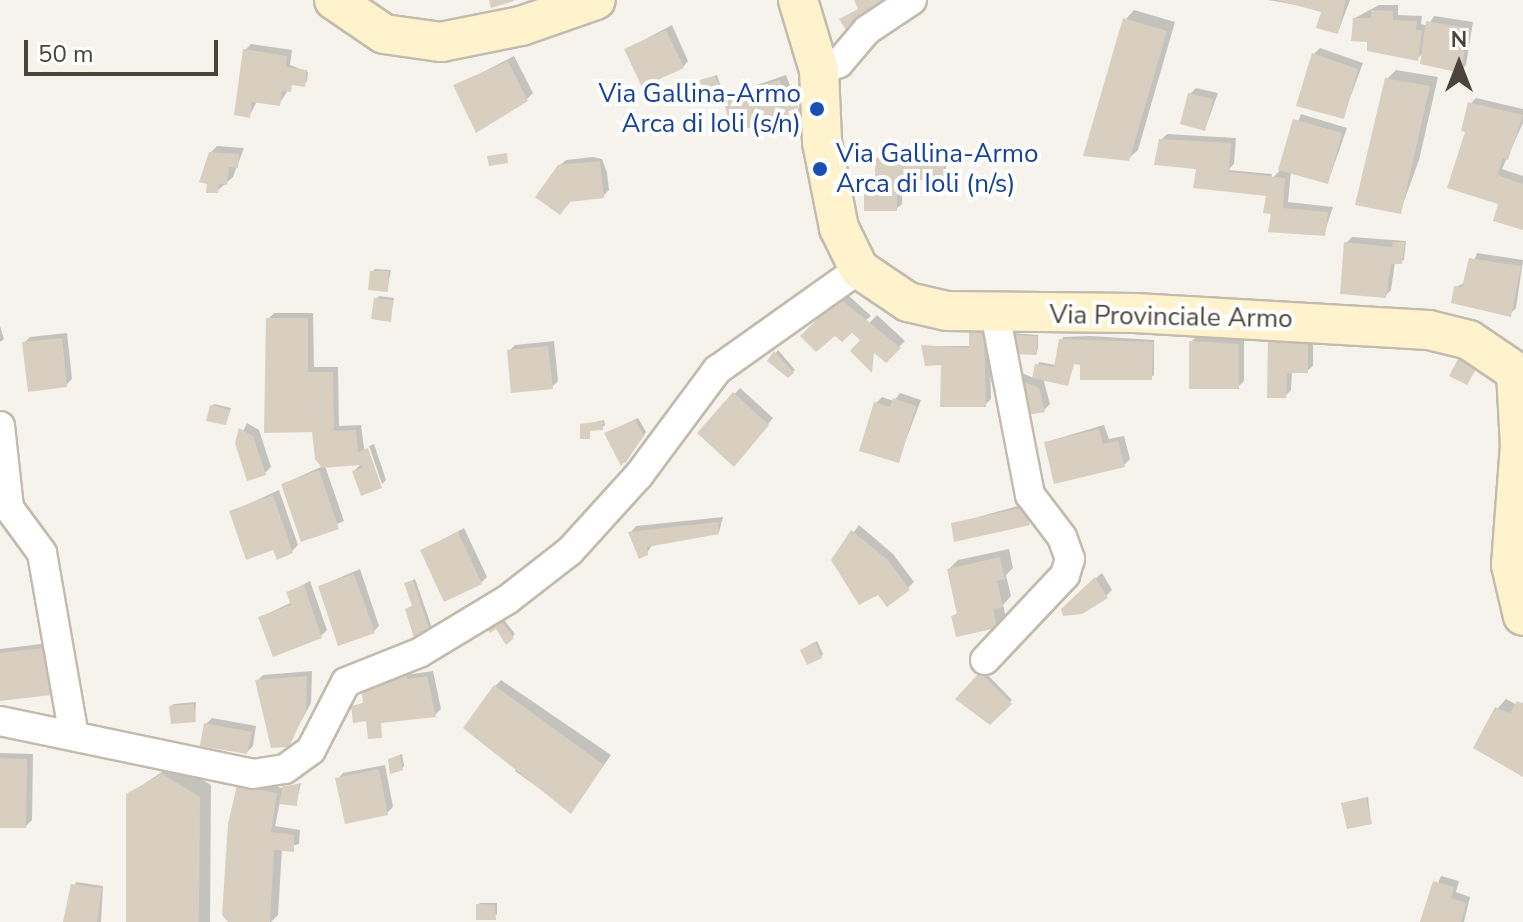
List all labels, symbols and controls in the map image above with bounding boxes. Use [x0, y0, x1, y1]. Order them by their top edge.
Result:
scale bar [28, 24, 222, 74]
north arrow [1419, 24, 1499, 104]
text: N [1451, 25, 1467, 55]
text: 50 m [38, 38, 94, 70]
place label: Via Gallina-Armo Arca di Ioli (s/n) [598, 78, 801, 140]
marker: Via Gallina-Armo Arca di Ioli (s/n) [808, 100, 826, 118]
place label: Via Gallina-Armo Arca di Ioli (n/s) [836, 138, 1039, 200]
marker: Via Gallina-Armo Arca di Ioli (n/s) [811, 160, 829, 178]
street label: Via Provinciale Armo [1049, 299, 1293, 335]

